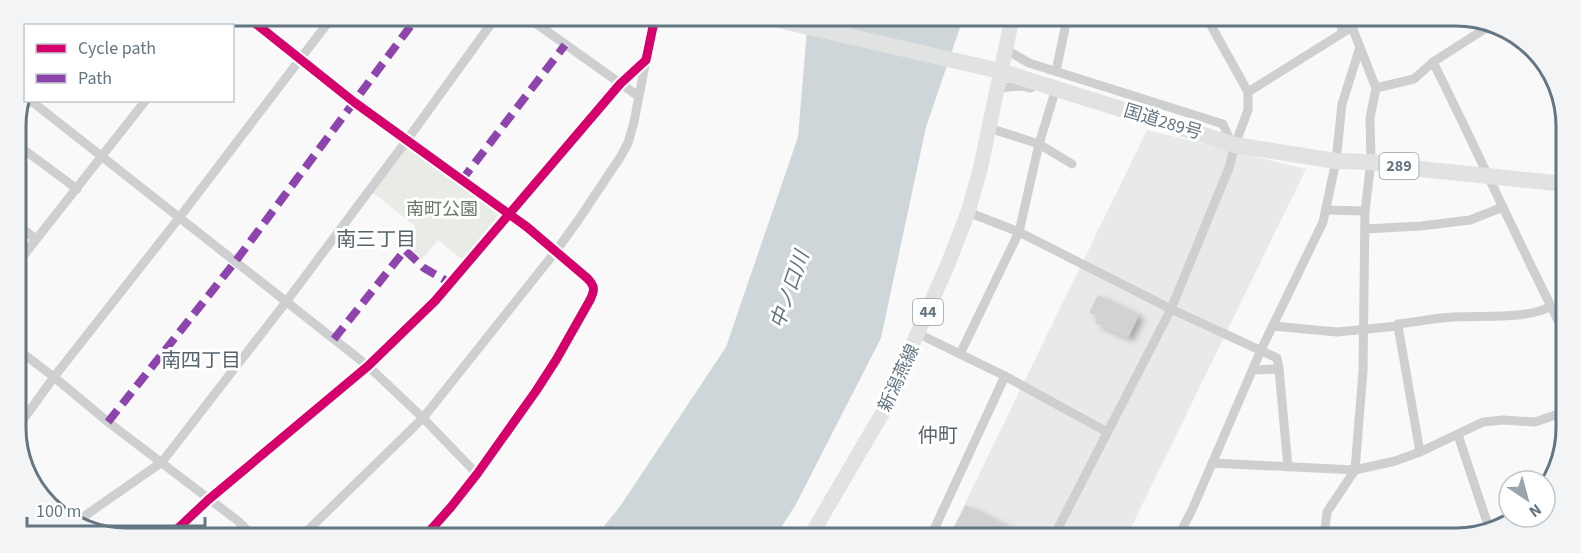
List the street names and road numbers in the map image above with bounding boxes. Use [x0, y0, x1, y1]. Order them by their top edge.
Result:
street label: 国道289号 [1121, 98, 1205, 146]
road number: 289 [1380, 153, 1418, 179]
road number: 44 [913, 299, 943, 325]
street label: 新潟燕線 [872, 340, 926, 416]

